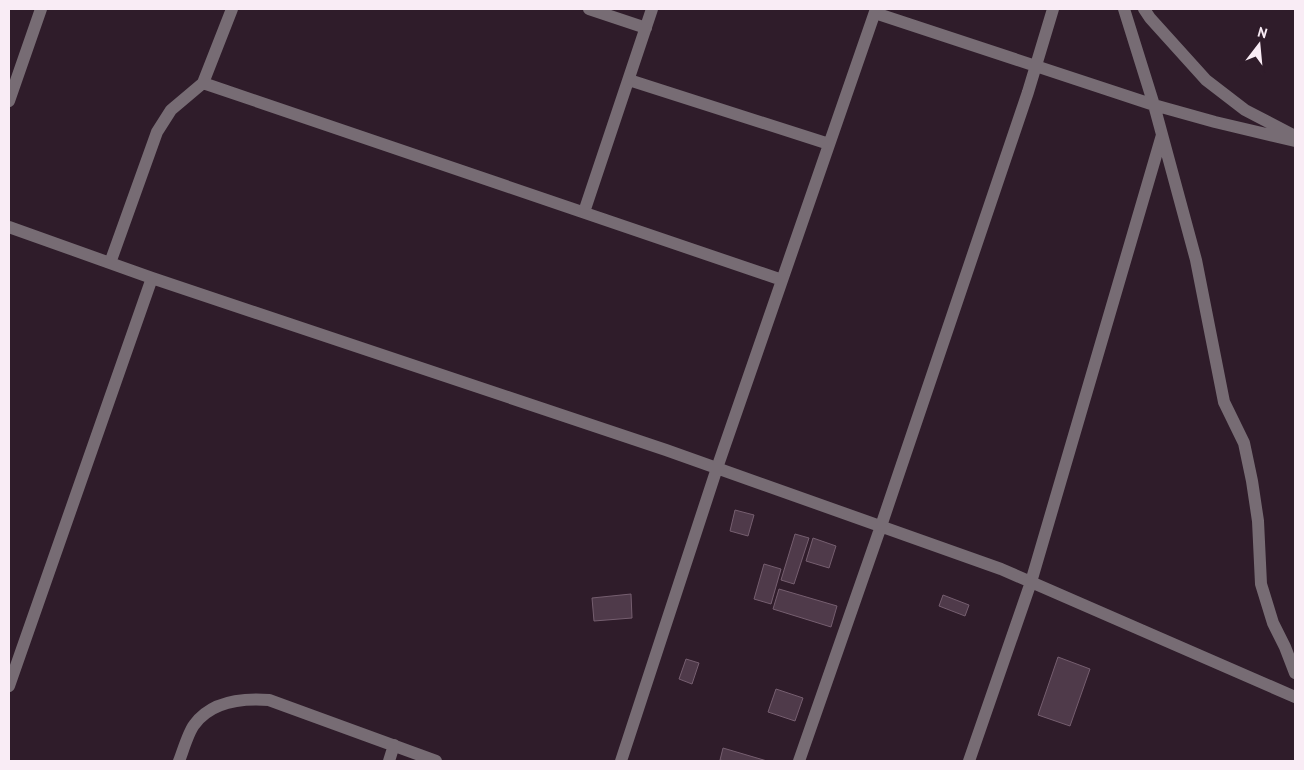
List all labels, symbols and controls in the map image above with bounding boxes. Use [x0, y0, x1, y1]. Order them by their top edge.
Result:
north arrow [1234, 20, 1284, 70]
text: N [1256, 23, 1269, 42]

